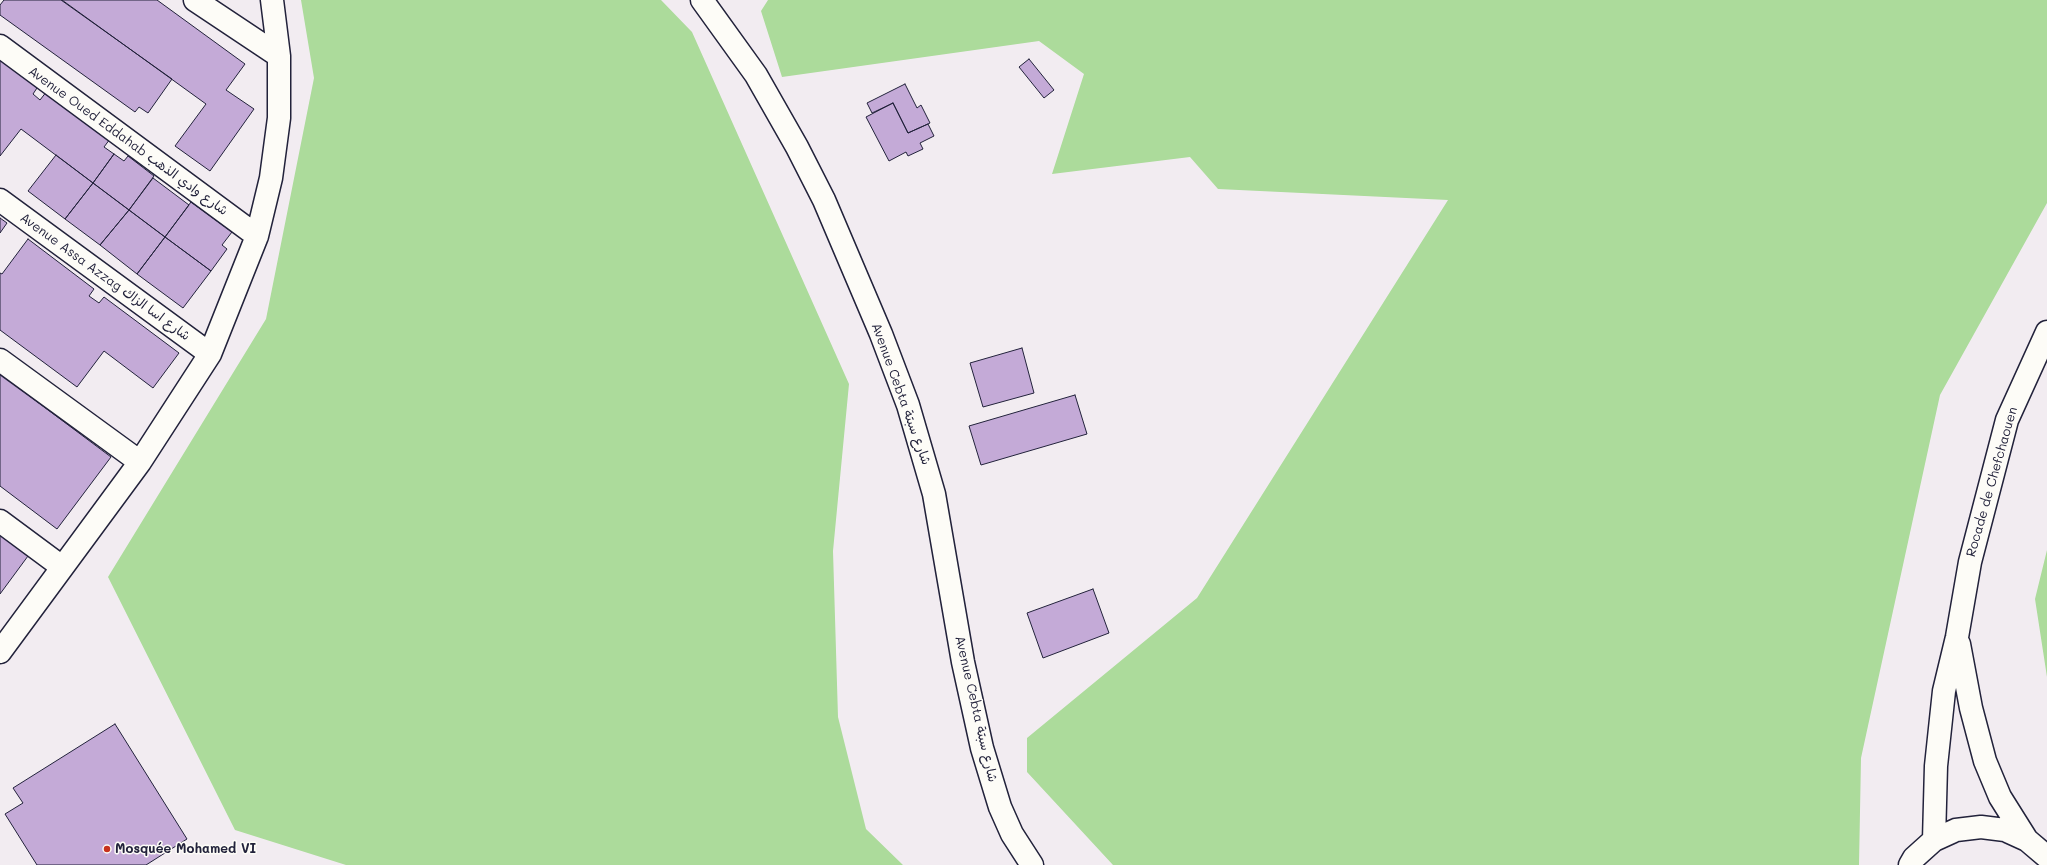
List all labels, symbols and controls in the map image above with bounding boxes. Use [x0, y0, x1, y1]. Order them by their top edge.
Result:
street label: Avenue Oued Eddahab شارع وادي الذهب [25, 63, 231, 219]
street label: Avenue Assa Azzag شارع اسا الزاك [17, 210, 193, 344]
street label: Avenue Cebta شارع سبتة [868, 321, 934, 467]
street label: Rocade de Chefchaouen [1963, 405, 2021, 559]
street label: Avenue Cebta شارع سبتة [952, 634, 1000, 784]
place label: Mosquée Mohamed VI [115, 841, 256, 857]
marker: Mosquée Mohamed VI [102, 844, 112, 854]

